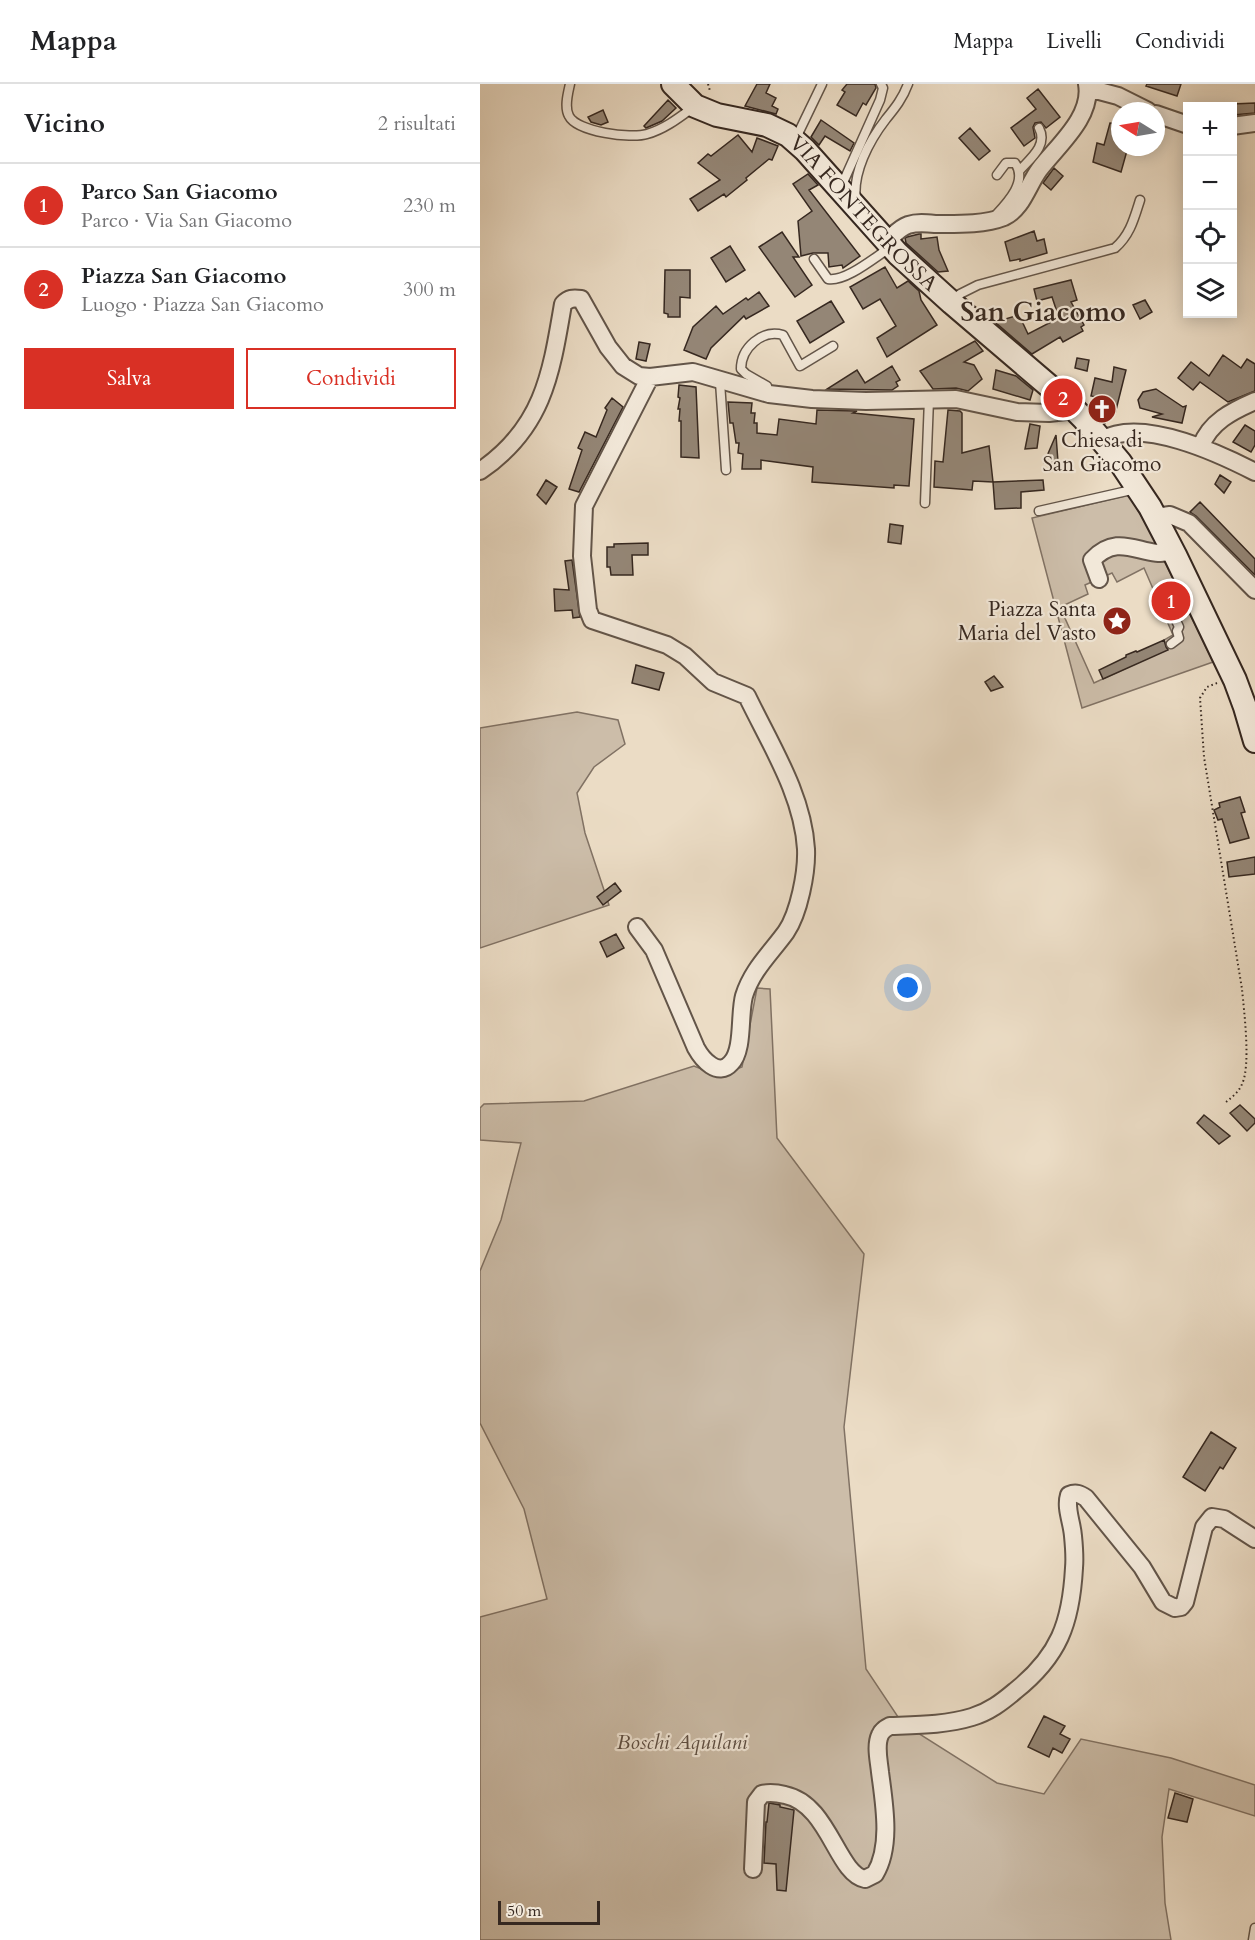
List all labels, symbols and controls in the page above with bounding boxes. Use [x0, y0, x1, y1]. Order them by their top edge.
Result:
text: Mappa [30, 22, 117, 60]
text: Mappa [953, 27, 1014, 56]
text: Livelli [1047, 27, 1102, 56]
text: Condividi [1135, 27, 1225, 56]
north arrow [1111, 102, 1165, 156]
map controls [1183, 102, 1237, 318]
button: + [1183, 102, 1237, 156]
text: Vicino [24, 106, 105, 141]
text: 2 risultati [378, 110, 456, 137]
street label: VIA FONTEGROSSA [783, 128, 944, 298]
button: − [1183, 156, 1237, 210]
text: Parco San Giacomo [81, 177, 278, 207]
text: 1 [38, 192, 49, 219]
text: 230 m [403, 192, 456, 219]
text: Parco · Via San Giacomo [81, 207, 292, 234]
button: locate [1183, 210, 1237, 264]
text: Piazza San Giacomo [81, 261, 286, 291]
button: layers [1183, 264, 1237, 318]
text: 2 [38, 276, 49, 303]
text: 300 m [403, 276, 456, 303]
text: Luogo · Piazza San Giacomo [81, 291, 324, 318]
district label: San Giacomo [960, 294, 1126, 331]
button: Salva [24, 348, 234, 409]
button: Condividi [246, 348, 456, 409]
pin: 2 [1044, 376, 1082, 420]
church icon: Chiesa di San Giacomo [1086, 393, 1118, 425]
place label: Chiesa di San Giacomo [1043, 426, 1161, 479]
pin: 1 [1152, 578, 1190, 624]
place label: Piazza Santa Maria del Vasto [958, 595, 1096, 648]
place icon: Piazza Santa Maria del Vasto [1101, 605, 1133, 637]
your location [893, 973, 922, 1002]
park label: Boschi Aquilani [617, 1728, 748, 1757]
scale bar [498, 1898, 600, 1926]
text: 50 m [507, 1900, 541, 1922]

